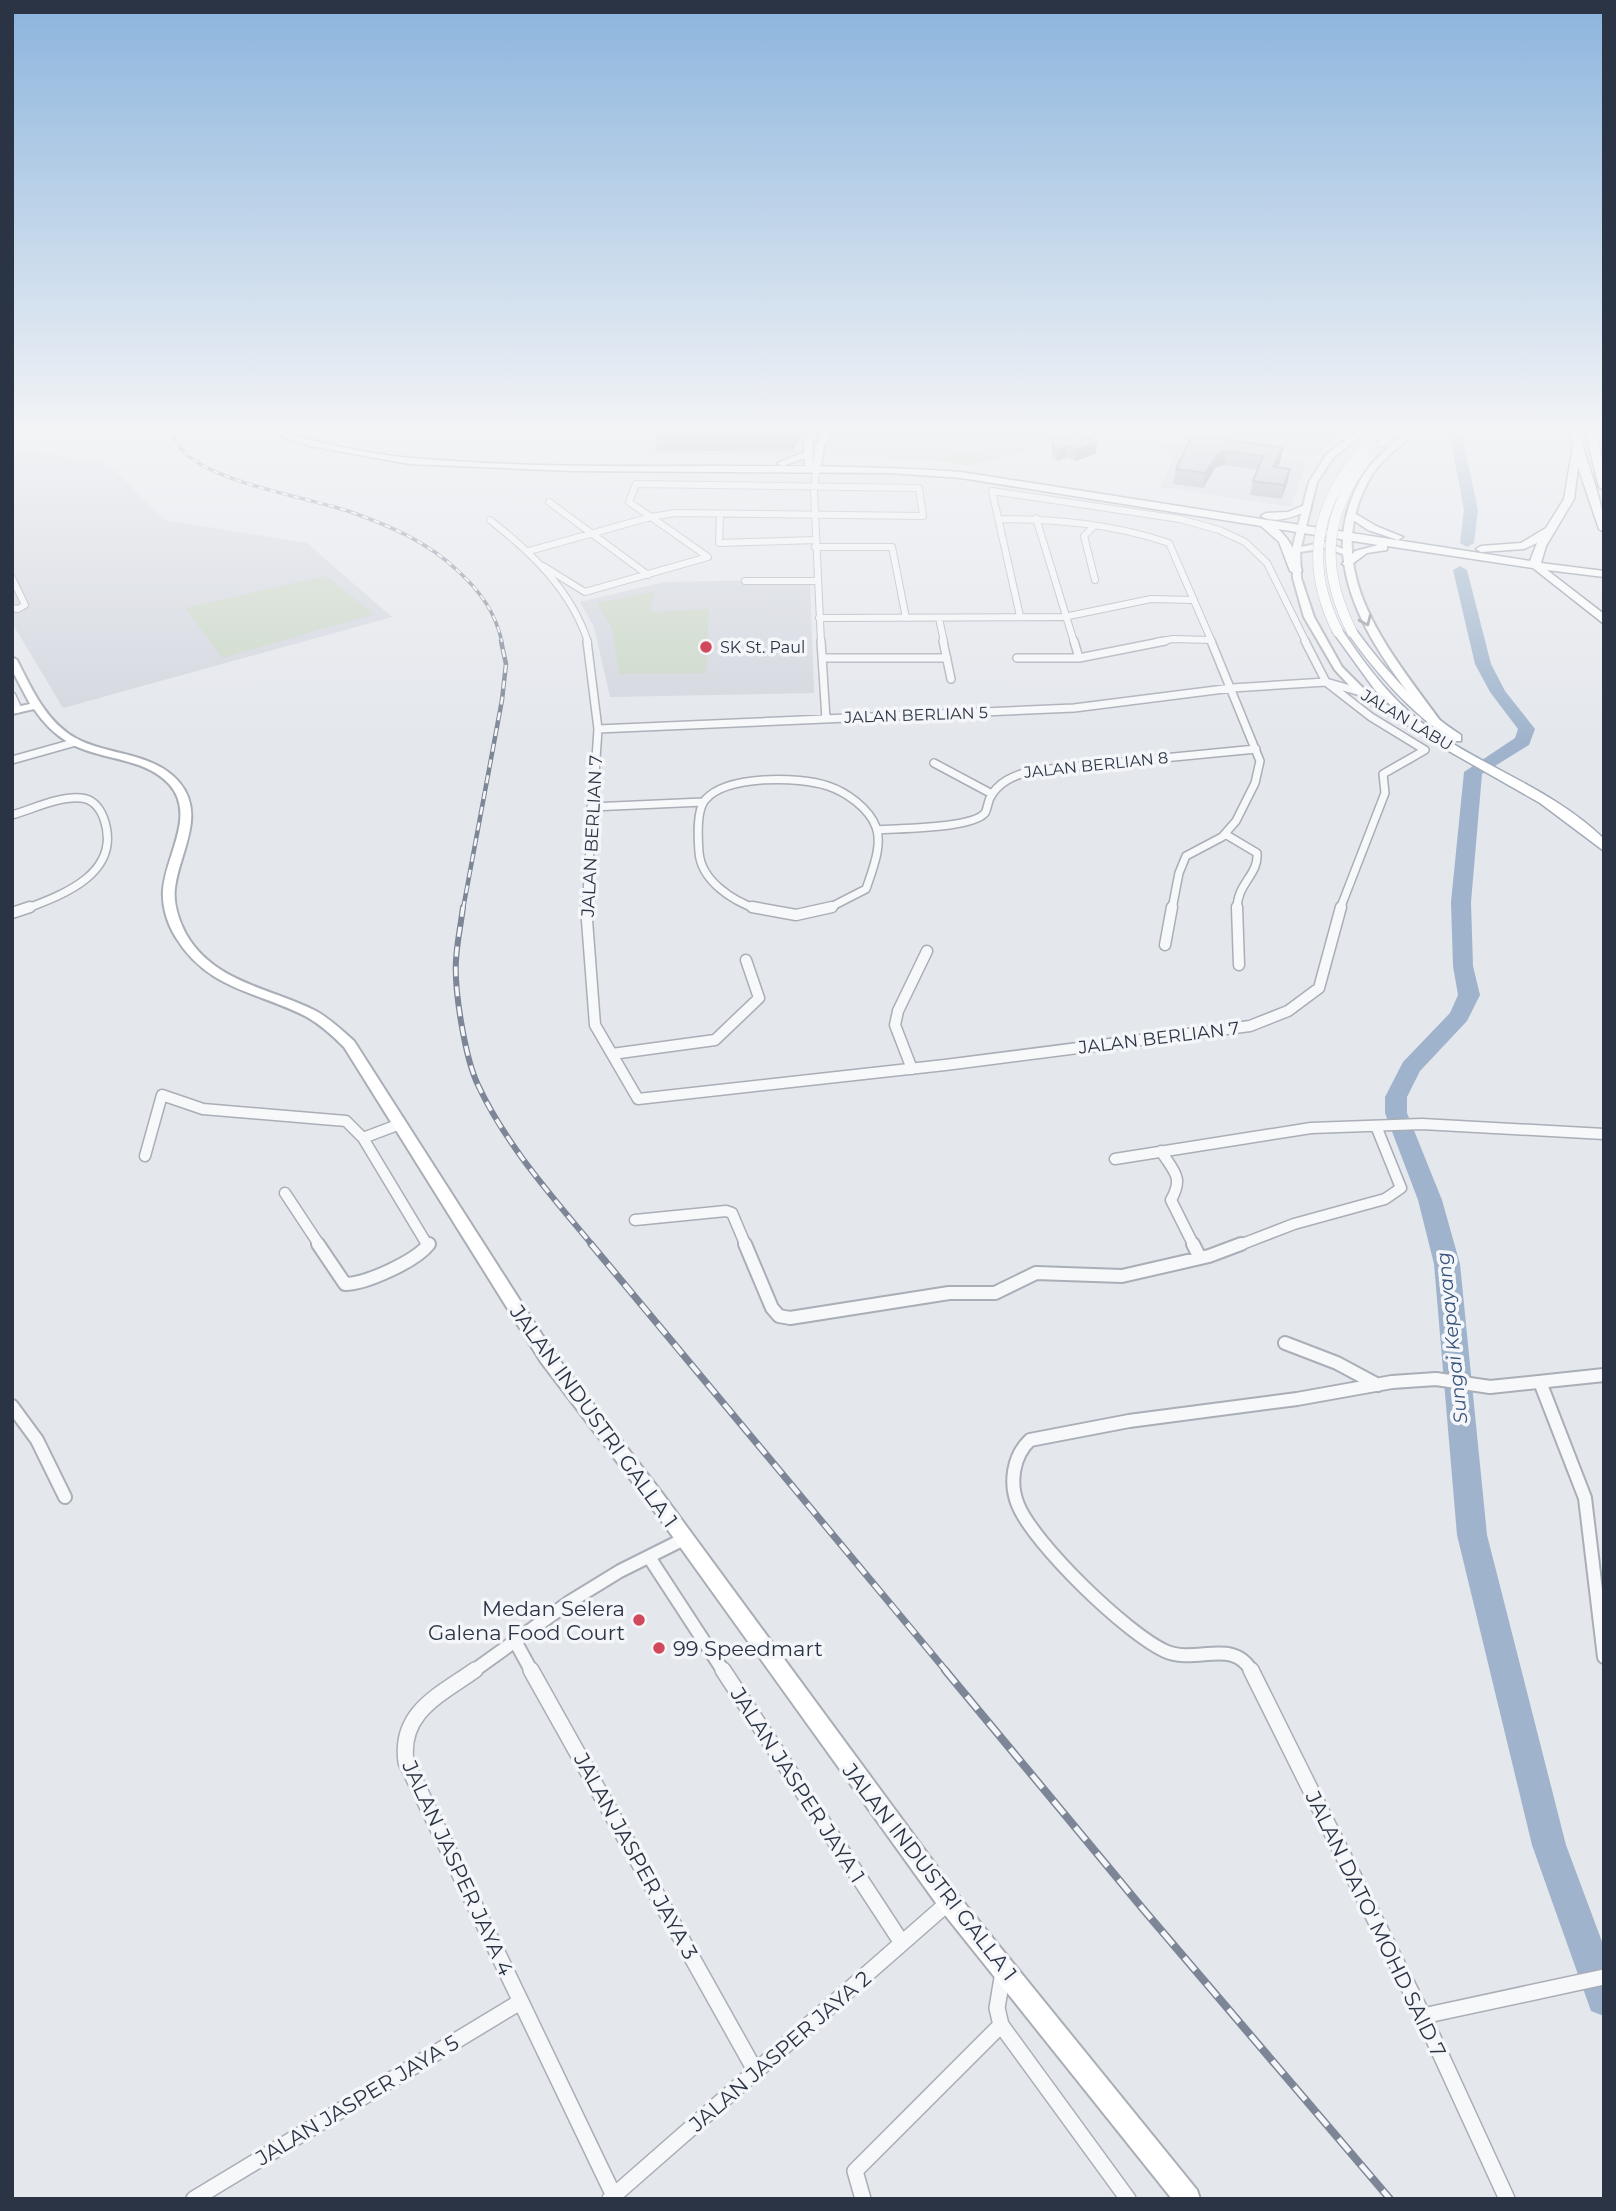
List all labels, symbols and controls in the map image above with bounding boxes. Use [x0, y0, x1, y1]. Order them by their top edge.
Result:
one-way arrow [1358, 613, 1372, 626]
place label: SK St. Paul [720, 638, 805, 657]
marker: SK St. Paul [698, 639, 714, 655]
street label: JALAN LABU [1357, 685, 1456, 755]
street label: JALAN BERLIAN 5 [843, 703, 988, 727]
street label: JALAN BERLIAN 8 [1022, 748, 1169, 782]
street label: JALAN BERLIAN 7 [577, 755, 607, 918]
street label: JALAN BERLIAN 7 [1076, 1017, 1241, 1059]
water label: Sungai Kepayang [1432, 1251, 1472, 1425]
street label: JALAN INDUSTRI GALLA 1 [504, 1299, 683, 1532]
place label: Medan Selera Galena Food Court [428, 1596, 625, 1645]
marker: Medan Selera Galena Food Court [631, 1612, 647, 1628]
place label: 99 Speedmart [673, 1636, 823, 1661]
marker: 99 Speedmart [651, 1640, 667, 1656]
street label: JALAN JASPER JAYA 1 [725, 1682, 871, 1887]
street label: JALAN JASPER JAYA 3 [568, 1748, 703, 1964]
street label: JALAN JASPER JAYA 4 [397, 1756, 519, 1979]
street label: JALAN INDUSTRI GALLA 1 [837, 1758, 1023, 1986]
street label: JALAN DATO' MOHD SAID 7 [1300, 1786, 1451, 2061]
street label: JALAN JASPER JAYA 2 [683, 1965, 876, 2137]
street label: JALAN JASPER JAYA 5 [250, 2029, 463, 2171]

